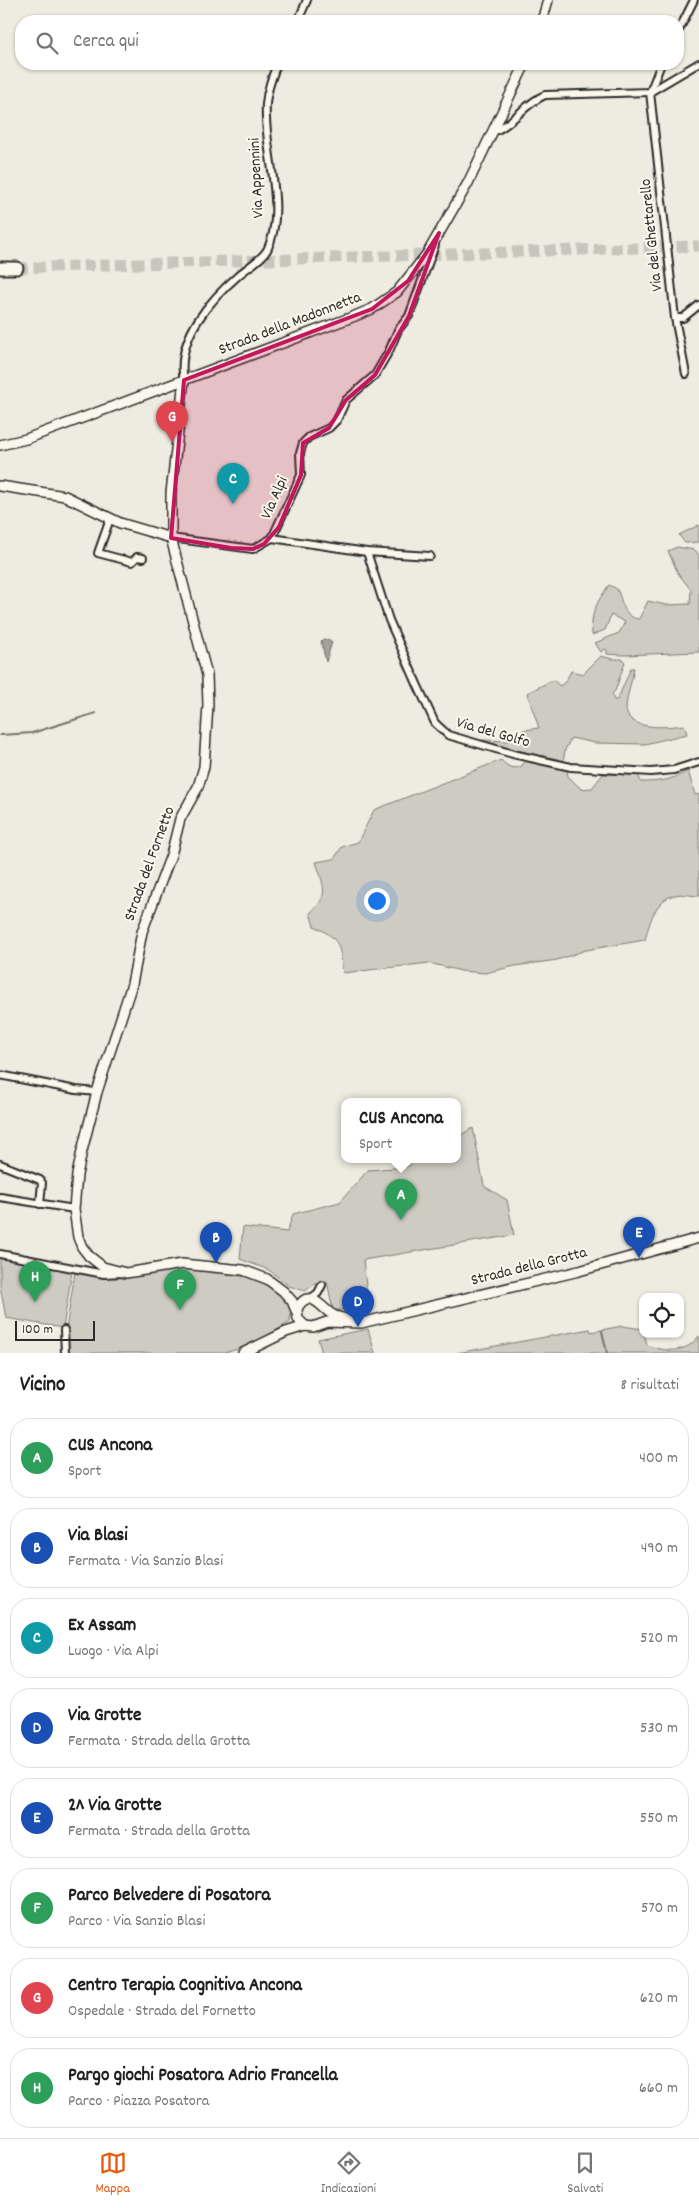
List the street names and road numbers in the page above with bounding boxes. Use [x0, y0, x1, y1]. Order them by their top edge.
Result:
street label: Via Appennini [243, 137, 271, 219]
street label: Via del Ghettarello [635, 177, 669, 293]
street label: Strada della Madonnetta [215, 286, 365, 362]
street label: Via Alpi [255, 473, 295, 523]
street label: Via del Golfo [454, 712, 532, 754]
street label: Strada del Fornetto [119, 803, 181, 925]
street label: Strada della Grotta [469, 1241, 590, 1293]

